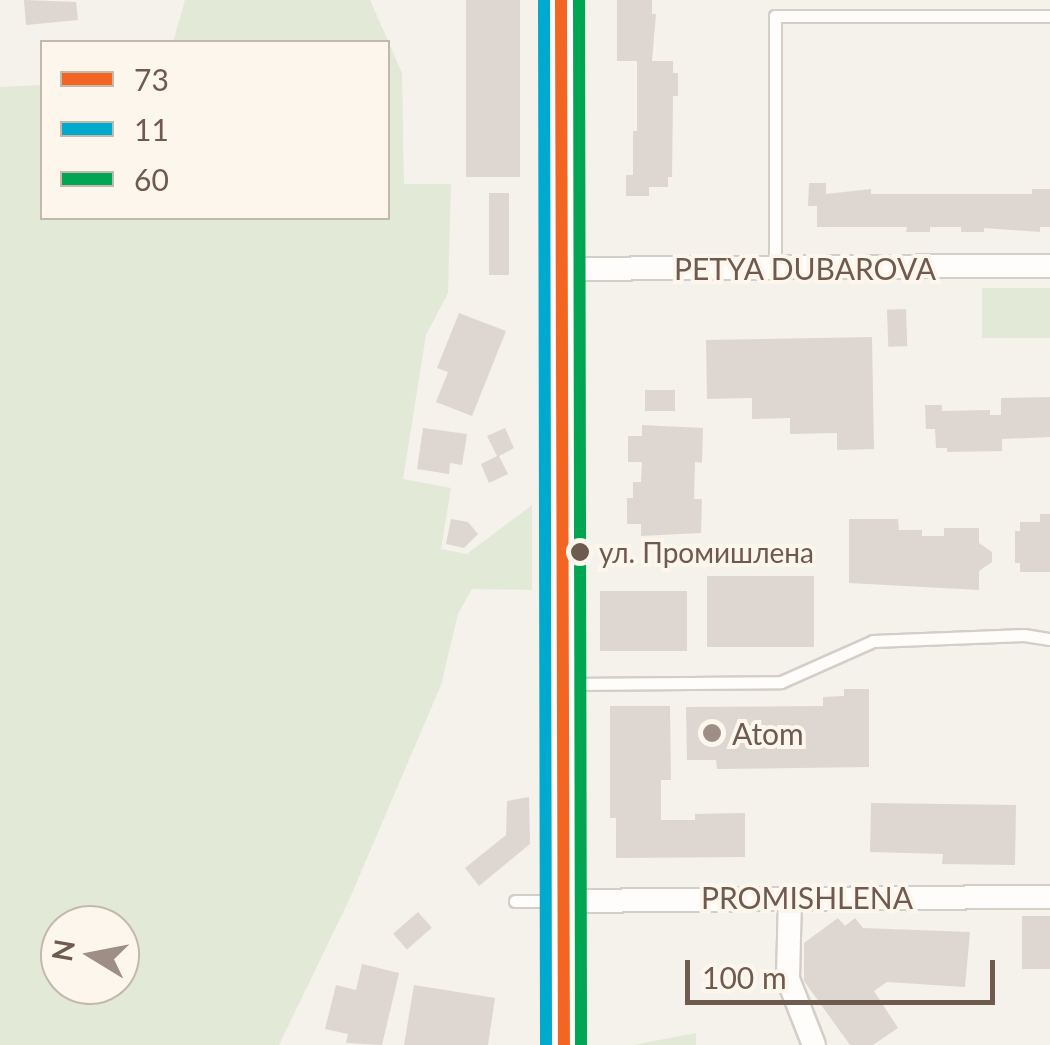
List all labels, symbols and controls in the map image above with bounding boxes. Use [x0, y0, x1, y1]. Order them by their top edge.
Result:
legend [40, 40, 390, 220]
text: 73 [134, 61, 169, 97]
text: 11 [134, 111, 169, 147]
text: 60 [134, 161, 169, 197]
street label: PETYA DUBAROVA [674, 250, 936, 286]
place label: ул. Промишлена [599, 535, 814, 569]
marker: ул. Промишлена [570, 542, 590, 562]
place label: Atom [732, 715, 804, 751]
marker: Atom [701, 722, 723, 744]
street label: PROMISHLENA [701, 879, 913, 915]
north arrow [40, 905, 140, 1005]
text: N [44, 937, 81, 964]
scale bar [690, 940, 1000, 1002]
text: 100 m [702, 959, 787, 995]

